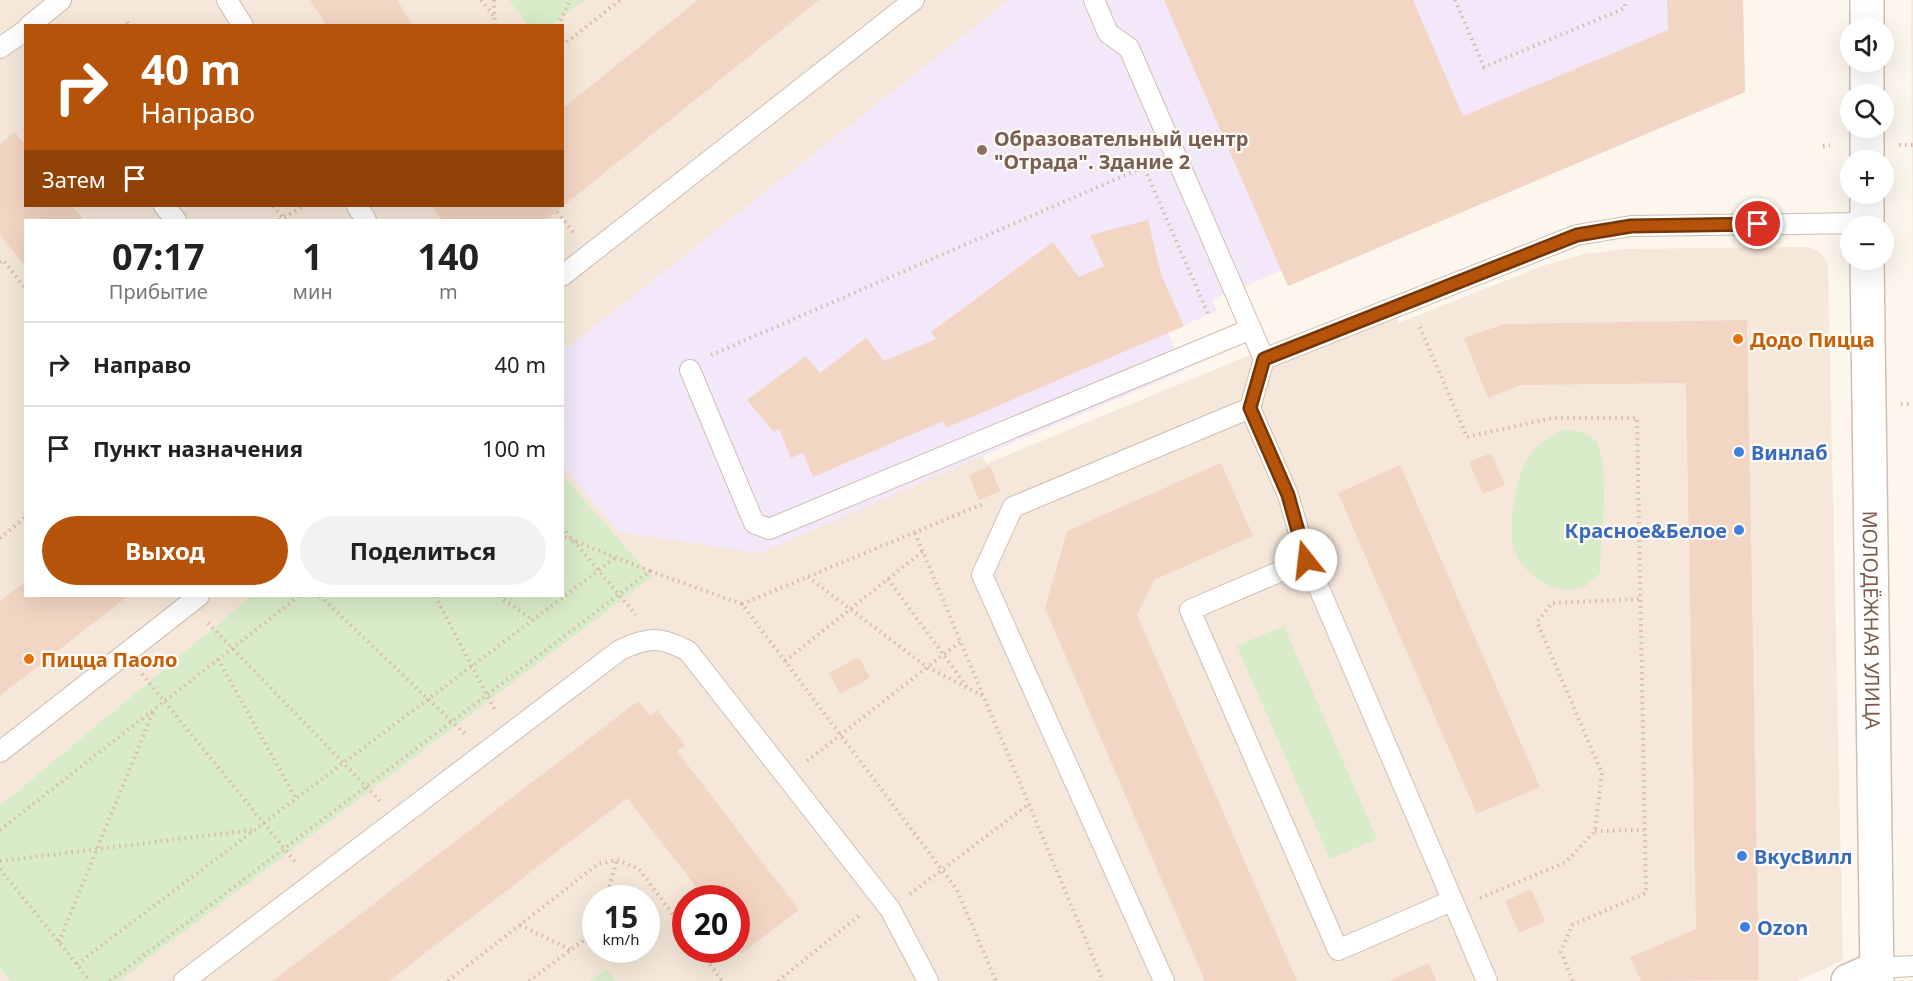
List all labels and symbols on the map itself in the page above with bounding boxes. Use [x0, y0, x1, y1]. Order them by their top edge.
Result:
place label: Образовательный центр "Отрада". Здание 2 [994, 125, 1248, 175]
marker: Образовательный центр "Отрада". Здание 2 [975, 143, 989, 157]
pin [1732, 198, 1783, 249]
place label: Додо Пицца [1750, 326, 1875, 353]
marker: Додо Пицца [1731, 332, 1745, 346]
place label: Винлаб [1751, 439, 1828, 466]
marker: Винлаб [1732, 445, 1746, 459]
street label: МОЛОДЁЖНАЯ УЛИЦА [1857, 510, 1887, 730]
place label: Красное&Белое [1565, 517, 1727, 544]
marker: Красное&Белое [1732, 523, 1746, 537]
position arrow [1274, 528, 1338, 592]
place label: Пицца Паоло [41, 646, 177, 673]
marker: Пицца Паоло [22, 652, 36, 666]
place label: ВкусВилл [1754, 843, 1853, 870]
marker: ВкусВилл [1735, 849, 1749, 863]
speed limit sign: 20 [672, 885, 750, 963]
place label: Ozon [1757, 914, 1808, 941]
marker: Ozon [1738, 920, 1752, 934]

